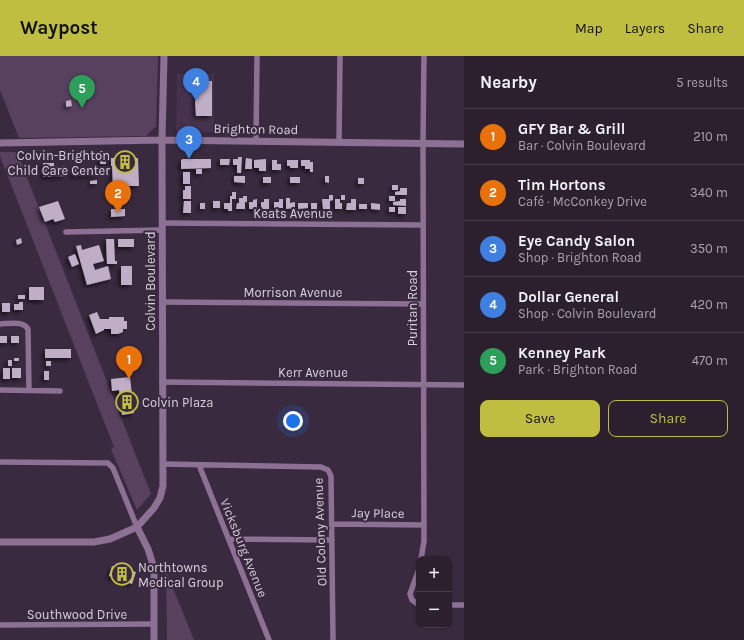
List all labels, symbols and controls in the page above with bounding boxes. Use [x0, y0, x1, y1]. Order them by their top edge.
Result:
text: Waypost [20, 17, 98, 39]
text: Map [575, 20, 603, 37]
text: Layers [625, 20, 665, 37]
text: Share [687, 20, 724, 37]
pin: 4 [183, 68, 209, 101]
text: Nearby [480, 72, 537, 92]
pin: 5 [69, 75, 95, 108]
text: 5 results [676, 75, 728, 90]
text: GFY Bar & Grill [518, 120, 625, 138]
street label: Brighton Road [214, 121, 298, 137]
pin: 3 [176, 126, 202, 159]
text: 1 [491, 129, 495, 144]
text: 210 m [693, 129, 728, 144]
text: Bar · Colvin Boulevard [518, 138, 646, 153]
place label: Colvin-Brighton Child Care Center [8, 148, 110, 178]
building icon: Colvin-Brighton Child Care Center [112, 149, 138, 175]
text: Tim Hortons [518, 176, 606, 194]
pin: 2 [105, 180, 131, 213]
text: 2 [489, 185, 497, 200]
text: 340 m [690, 185, 728, 200]
text: Café · McConkey Drive [518, 194, 647, 209]
street label: Keats Avenue [253, 206, 333, 221]
street label: Colvin Boulevard [143, 231, 158, 331]
text: Eye Candy Salon [518, 232, 635, 250]
text: 3 [489, 241, 497, 256]
text: 350 m [690, 241, 728, 256]
text: Shop · Brighton Road [518, 250, 642, 265]
street label: Puritan Road [405, 270, 420, 346]
street label: Morrison Avenue [243, 285, 343, 300]
text: Dollar General [518, 288, 619, 306]
text: 4 [489, 297, 497, 312]
text: 420 m [690, 297, 728, 312]
text: Shop · Colvin Boulevard [518, 306, 656, 321]
text: Kenney Park [518, 344, 606, 362]
pin: 1 [116, 346, 142, 379]
text: 5 [489, 353, 497, 368]
text: 470 m [692, 353, 728, 368]
text: Park · Brighton Road [518, 362, 638, 377]
street label: Kerr Avenue [278, 365, 348, 380]
building icon: Colvin Plaza [114, 389, 140, 415]
place label: Colvin Plaza [142, 395, 213, 410]
button: Save [480, 400, 600, 437]
button: Share [608, 400, 728, 437]
your location [283, 411, 303, 431]
street label: Old Colony Avenue [311, 477, 329, 586]
street label: Vicksburg Avenue [217, 496, 271, 600]
street label: Jay Place [351, 505, 405, 521]
map controls [416, 556, 452, 628]
button: + [416, 556, 452, 592]
place label: Northtowns Medical Group [138, 560, 224, 590]
building icon: Northtowns Medical Group [109, 561, 135, 587]
button: − [416, 592, 452, 628]
street label: Southwood Drive [27, 607, 127, 622]

